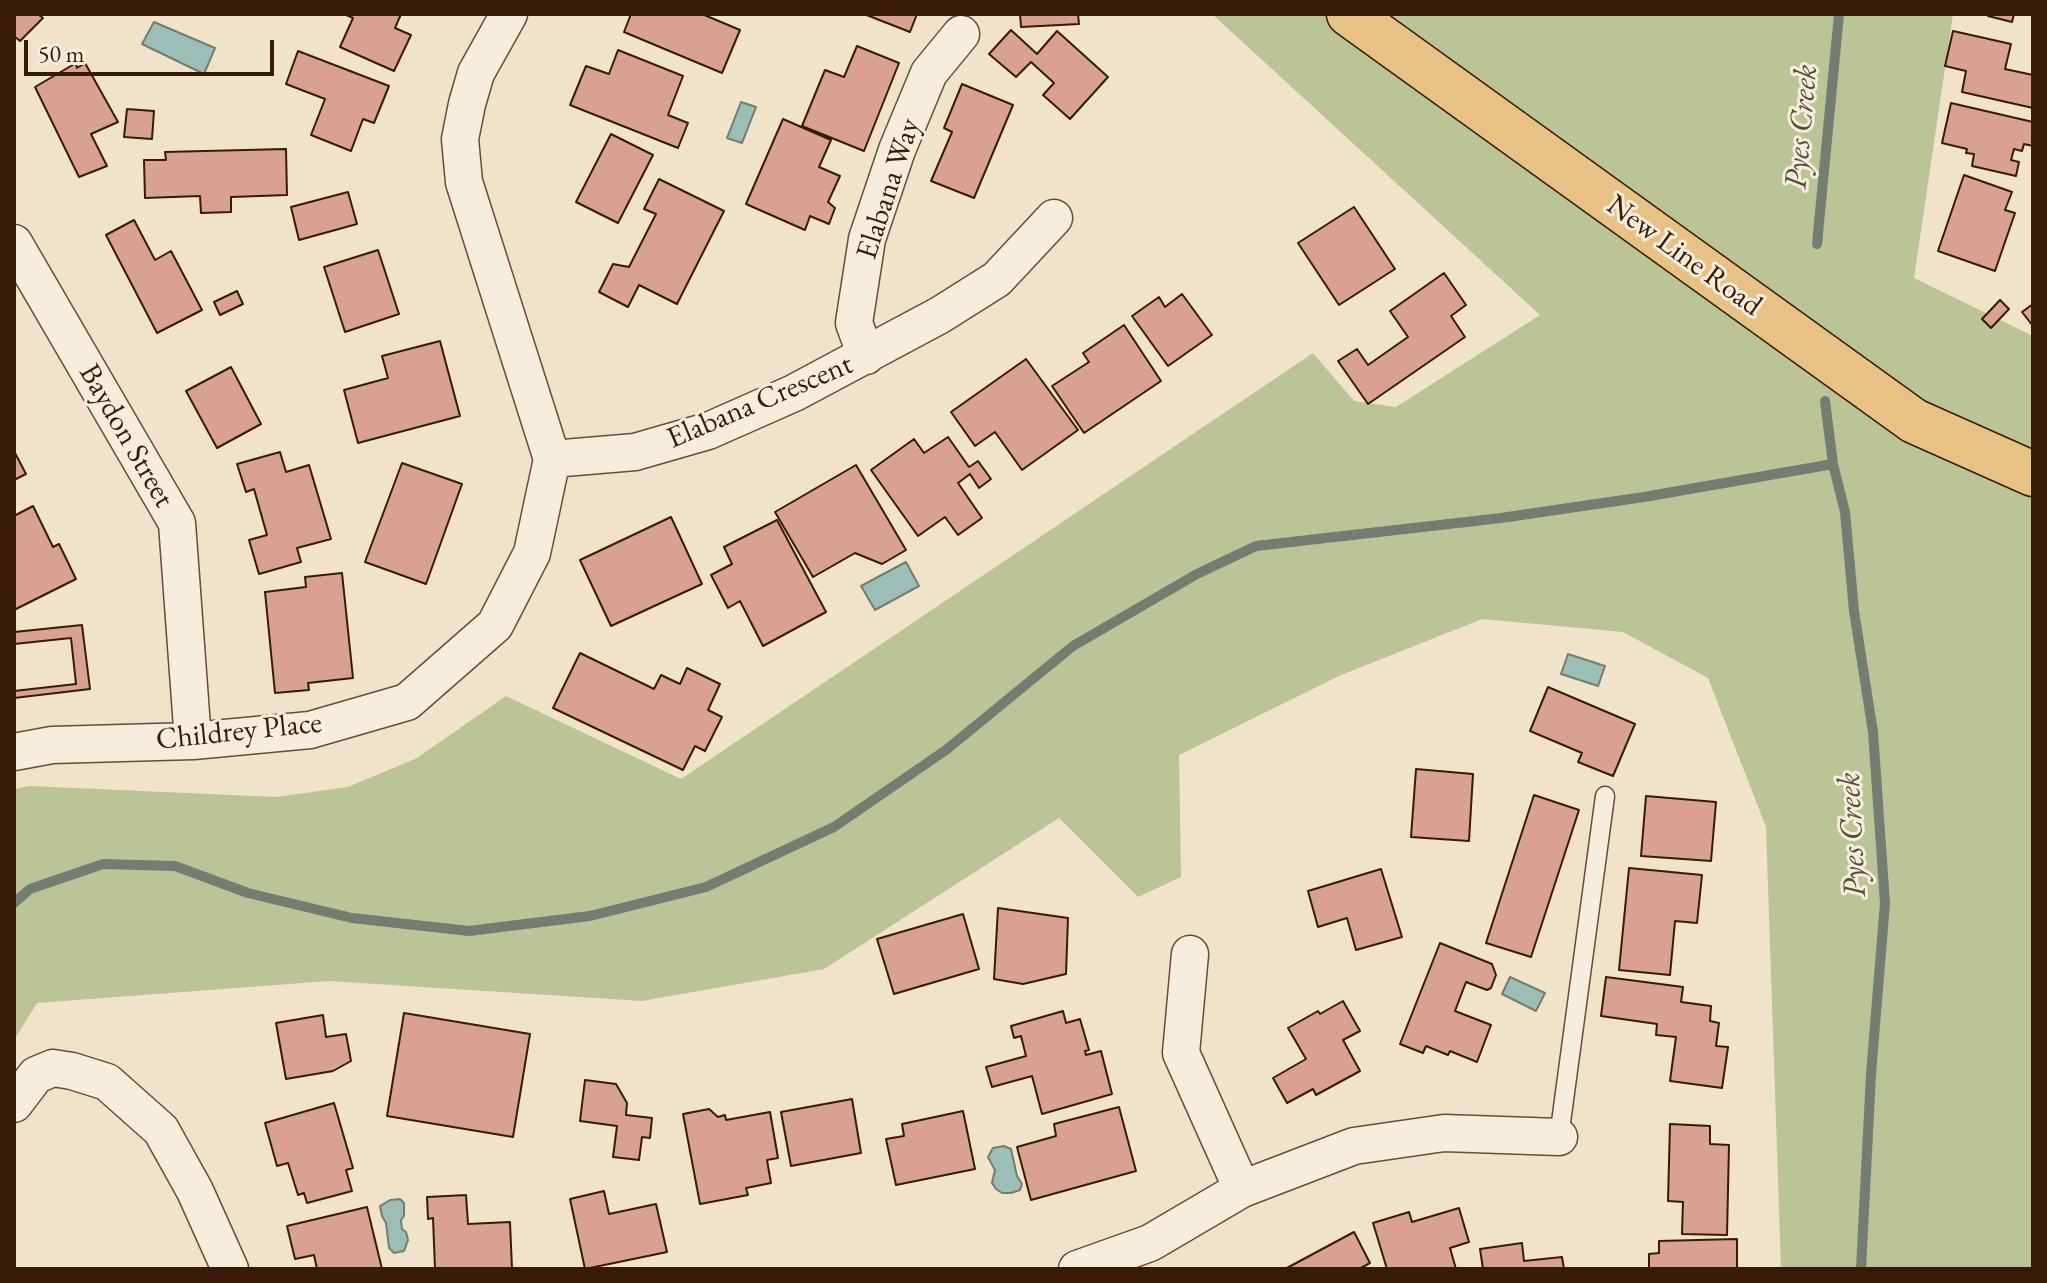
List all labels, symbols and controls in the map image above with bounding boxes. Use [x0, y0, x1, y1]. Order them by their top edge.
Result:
scale bar [28, 24, 278, 74]
text: 50 m [38, 38, 85, 69]
water label: Pyes Creek [1777, 63, 1827, 191]
street label: Elabana Way [849, 114, 929, 264]
street label: New Line Road [1599, 188, 1769, 324]
street label: Elabana Crescent [662, 347, 858, 457]
street label: Baydon Street [71, 358, 181, 514]
street label: Childrey Place [154, 705, 324, 759]
water label: Pyes Creek [1831, 772, 1875, 898]

